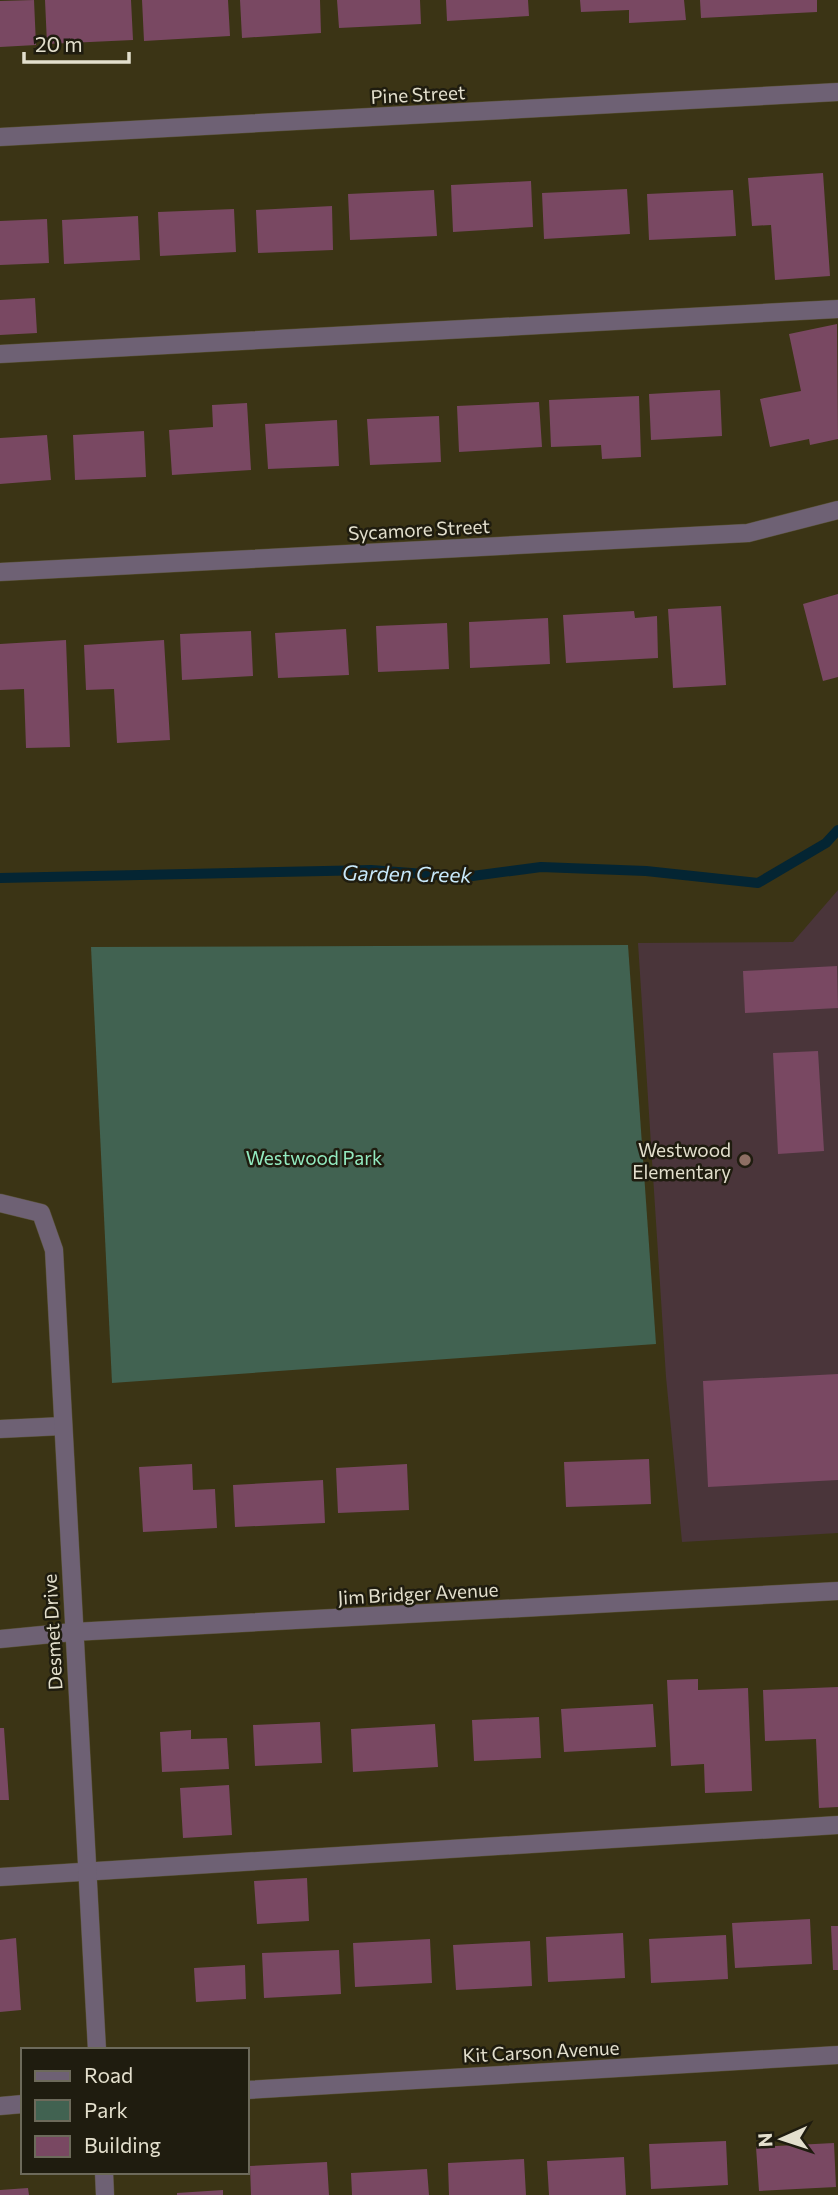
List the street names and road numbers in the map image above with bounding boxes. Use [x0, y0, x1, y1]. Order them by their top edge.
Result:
street label: Pine Street [370, 80, 466, 108]
street label: Sycamore Street [347, 514, 491, 544]
street label: Desmet Drive [37, 1573, 67, 1691]
street label: Jim Bridger Avenue [337, 1577, 499, 1609]
street label: Kit Carson Avenue [462, 2035, 620, 2067]

